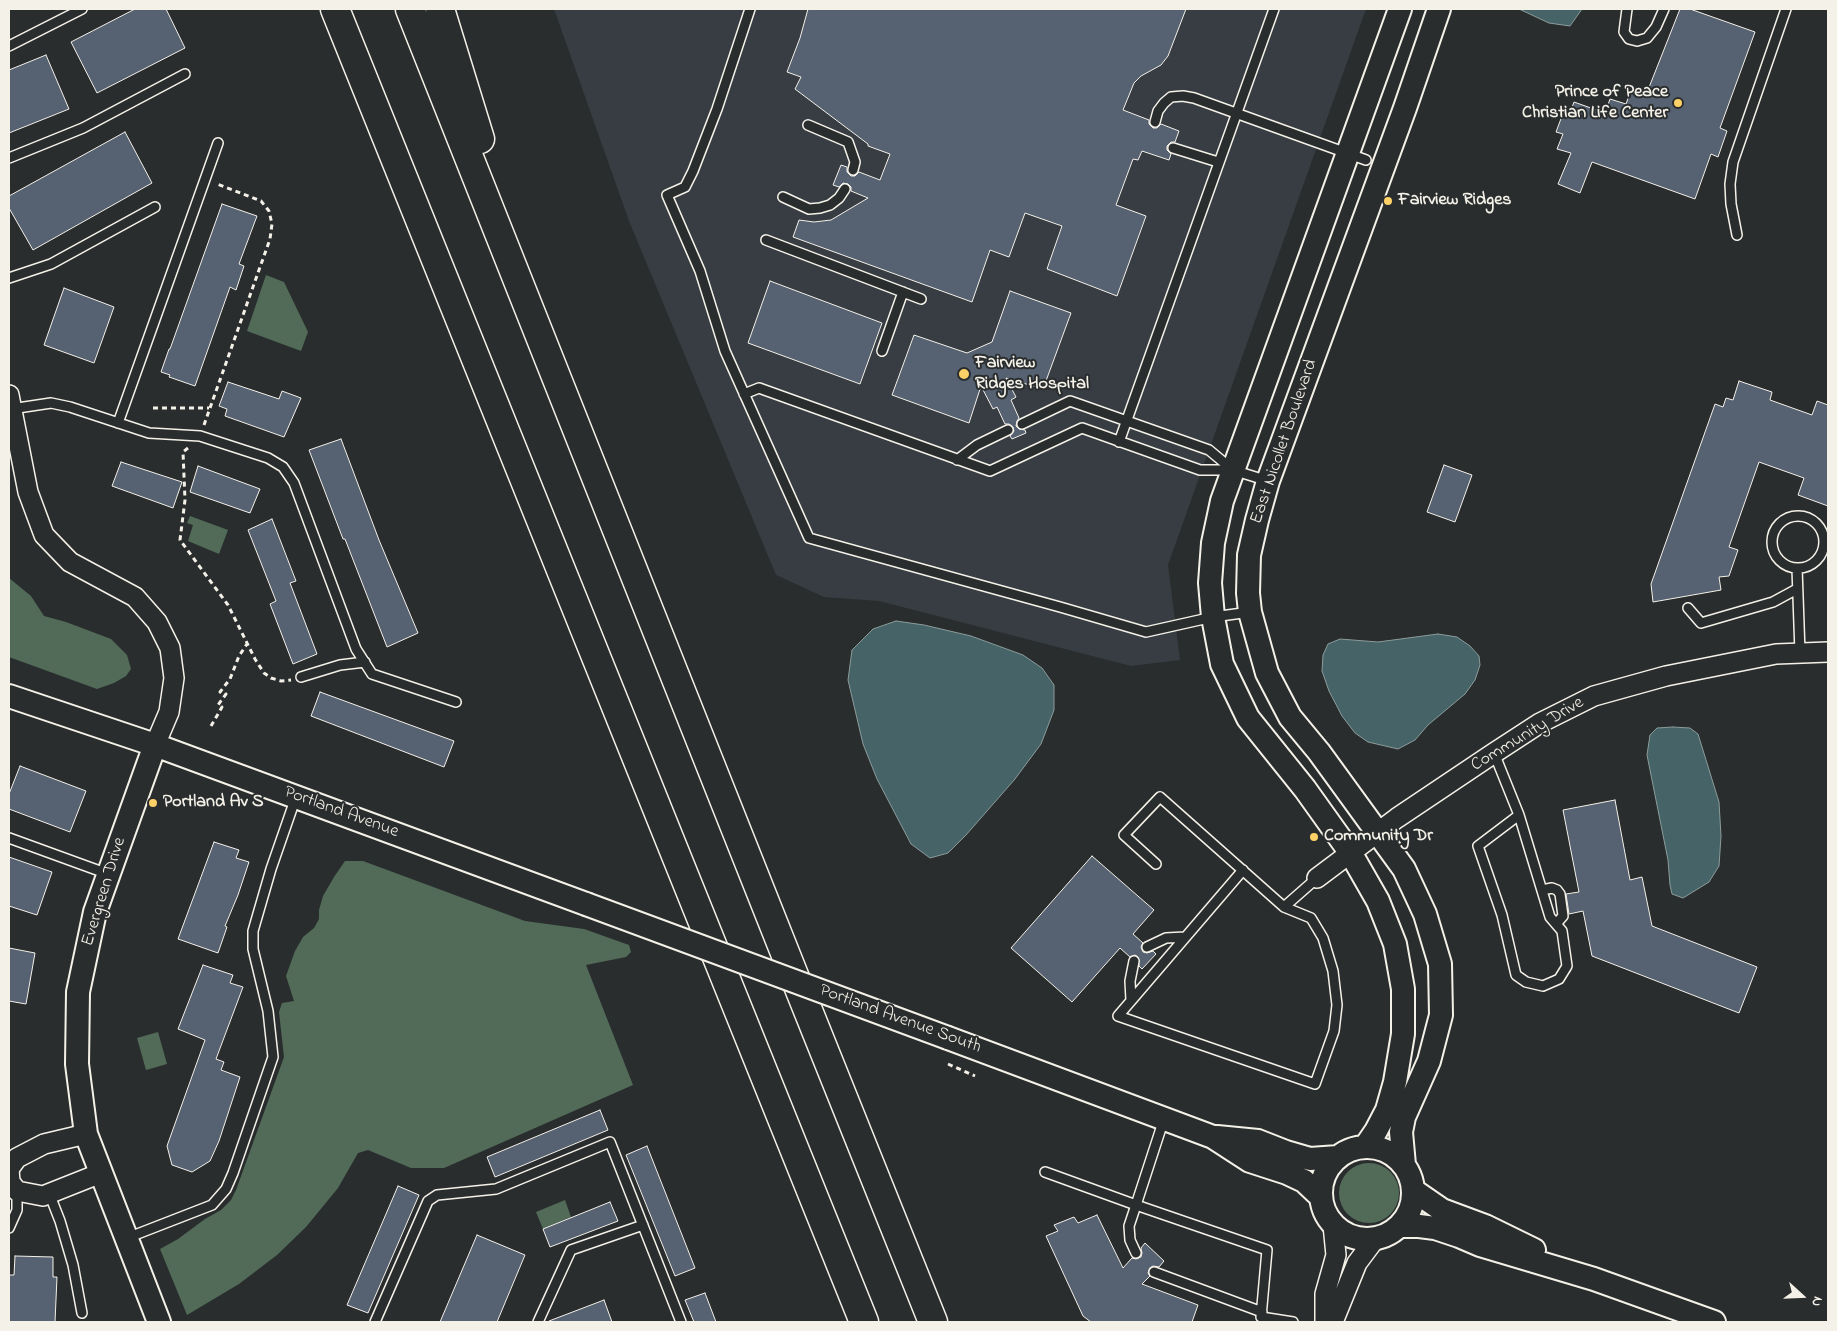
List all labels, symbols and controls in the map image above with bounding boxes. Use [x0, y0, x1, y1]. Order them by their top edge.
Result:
place label: Prince of Peace Christian Life Center [1522, 82, 1668, 125]
marker: Prince of Peace Christian Life Center [1672, 97, 1684, 109]
place label: Fairview Ridges [1398, 190, 1511, 212]
marker: Fairview Ridges [1382, 195, 1394, 207]
place label: Fairview Ridges Hospital [975, 353, 1089, 396]
street label: East Nicollet Boulevard [1247, 357, 1323, 527]
marker: Fairview Ridges Hospital [957, 367, 971, 381]
street label: Community Drive [1468, 693, 1588, 777]
street label: Portland Avenue [281, 782, 401, 844]
place label: Portland Av S [163, 792, 264, 814]
marker: Portland Av S [147, 797, 159, 809]
place label: Community Dr [1324, 826, 1433, 848]
marker: Community Dr [1308, 831, 1320, 843]
street label: Evergreen Drive [78, 835, 132, 949]
street label: Portland Avenue South [816, 981, 984, 1059]
north arrow [1777, 1271, 1827, 1321]
text: N [1805, 1293, 1828, 1309]

